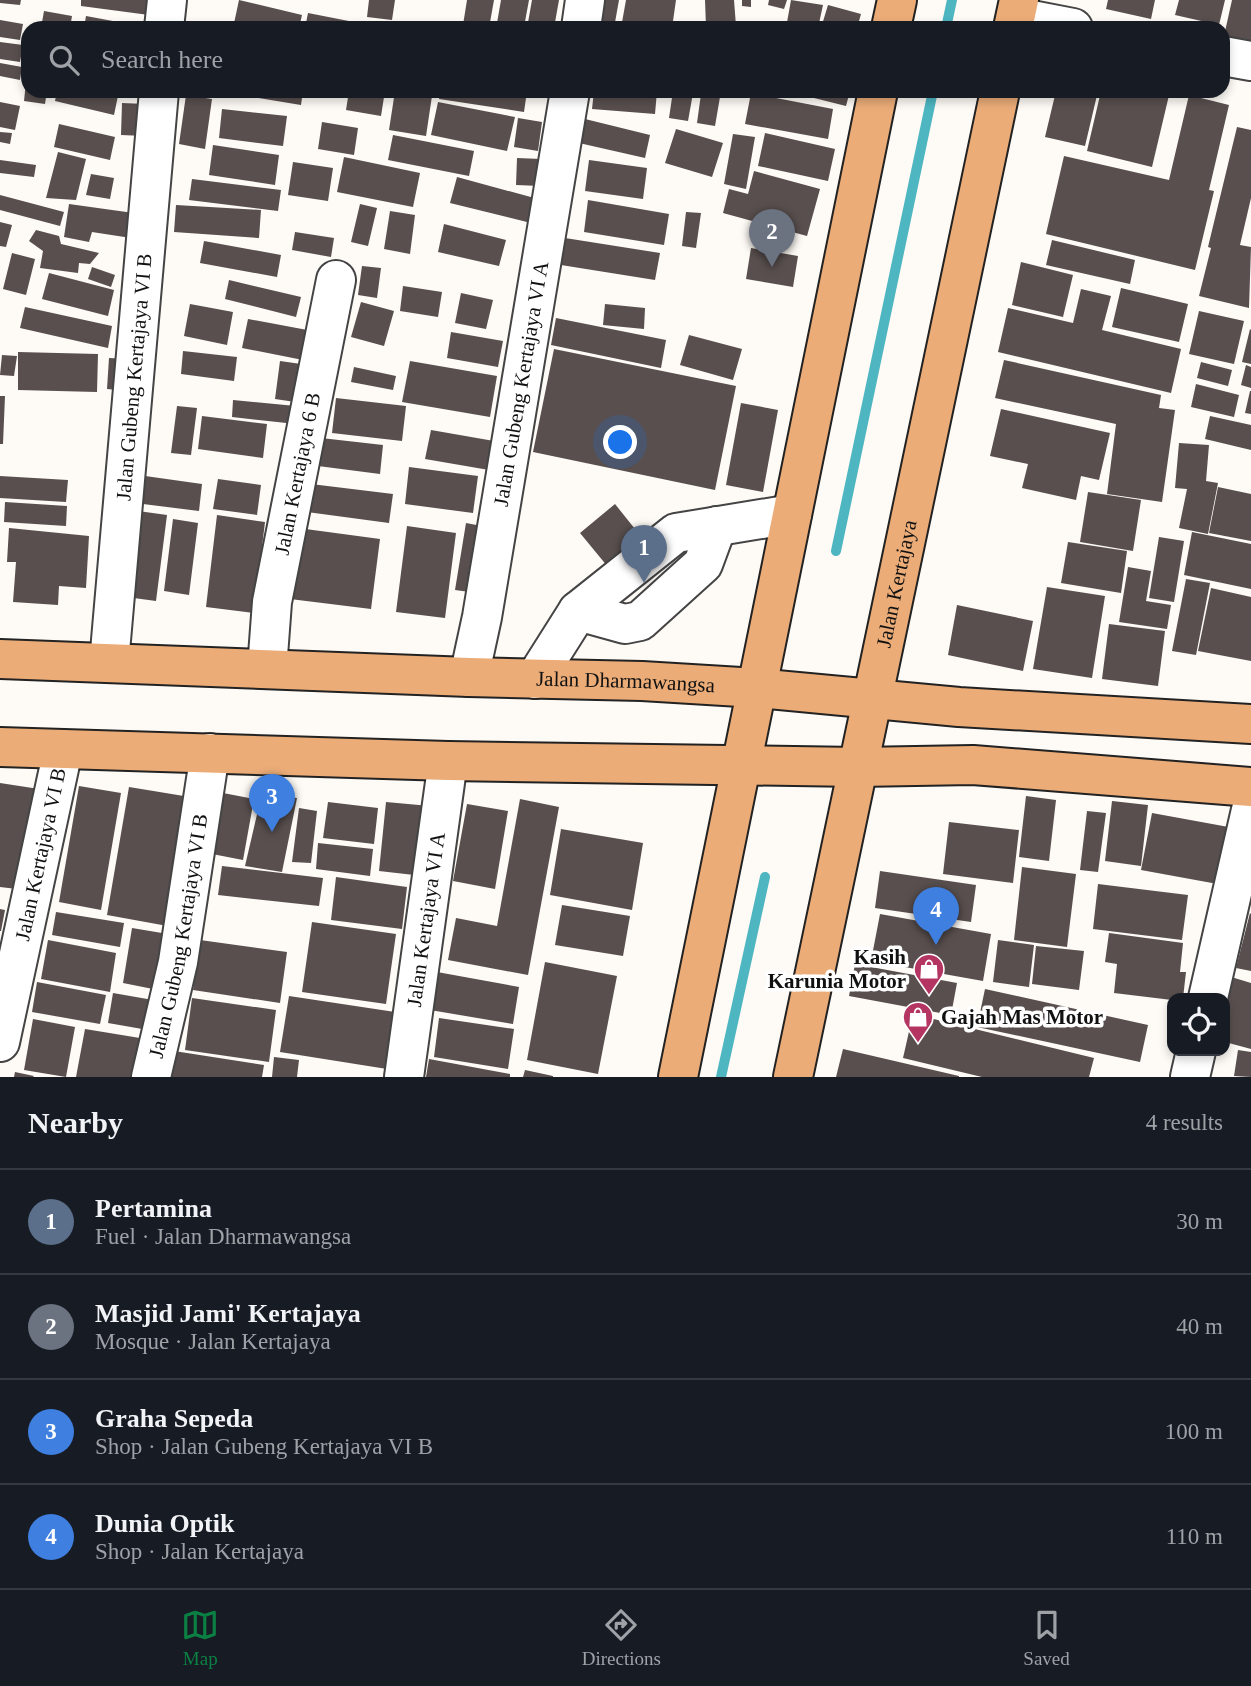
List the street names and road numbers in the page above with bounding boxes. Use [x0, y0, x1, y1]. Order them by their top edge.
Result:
street label: Jalan Gubeng Kertajaya VI B [111, 252, 157, 502]
street label: Jalan Gubeng Kertajaya VI A [489, 258, 553, 508]
street label: Jalan Kertajaya 6 B [270, 390, 325, 557]
street label: Jalan Kertajaya [871, 517, 922, 650]
street label: Jalan Dharmawangsa [536, 667, 716, 697]
street label: Jalan Kertajaya VI B [10, 766, 71, 943]
street label: Jalan Gubeng Kertajaya VI B [144, 812, 213, 1060]
street label: Jalan Kertajaya VI A [402, 830, 450, 1009]

